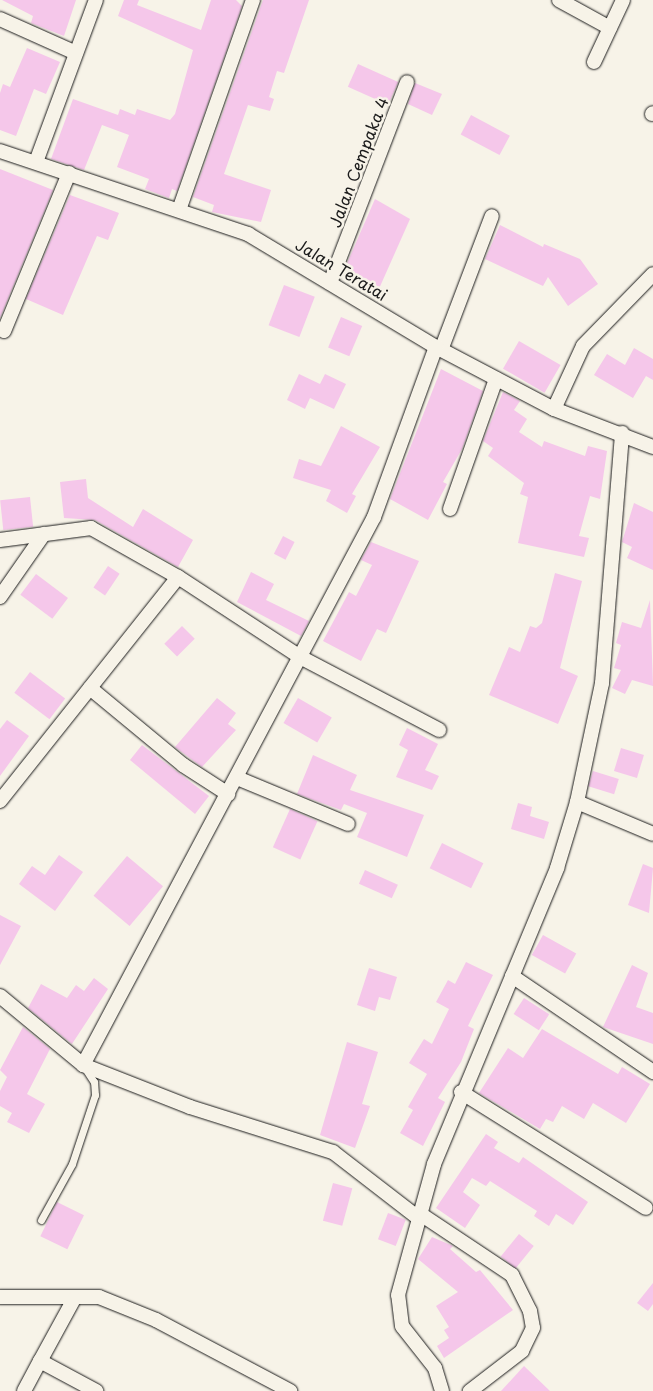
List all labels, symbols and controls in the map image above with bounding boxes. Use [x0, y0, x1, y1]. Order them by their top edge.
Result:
street label: Jalan Cempaka 4 [324, 94, 392, 230]
street label: Jalan Teratai [292, 234, 392, 304]

